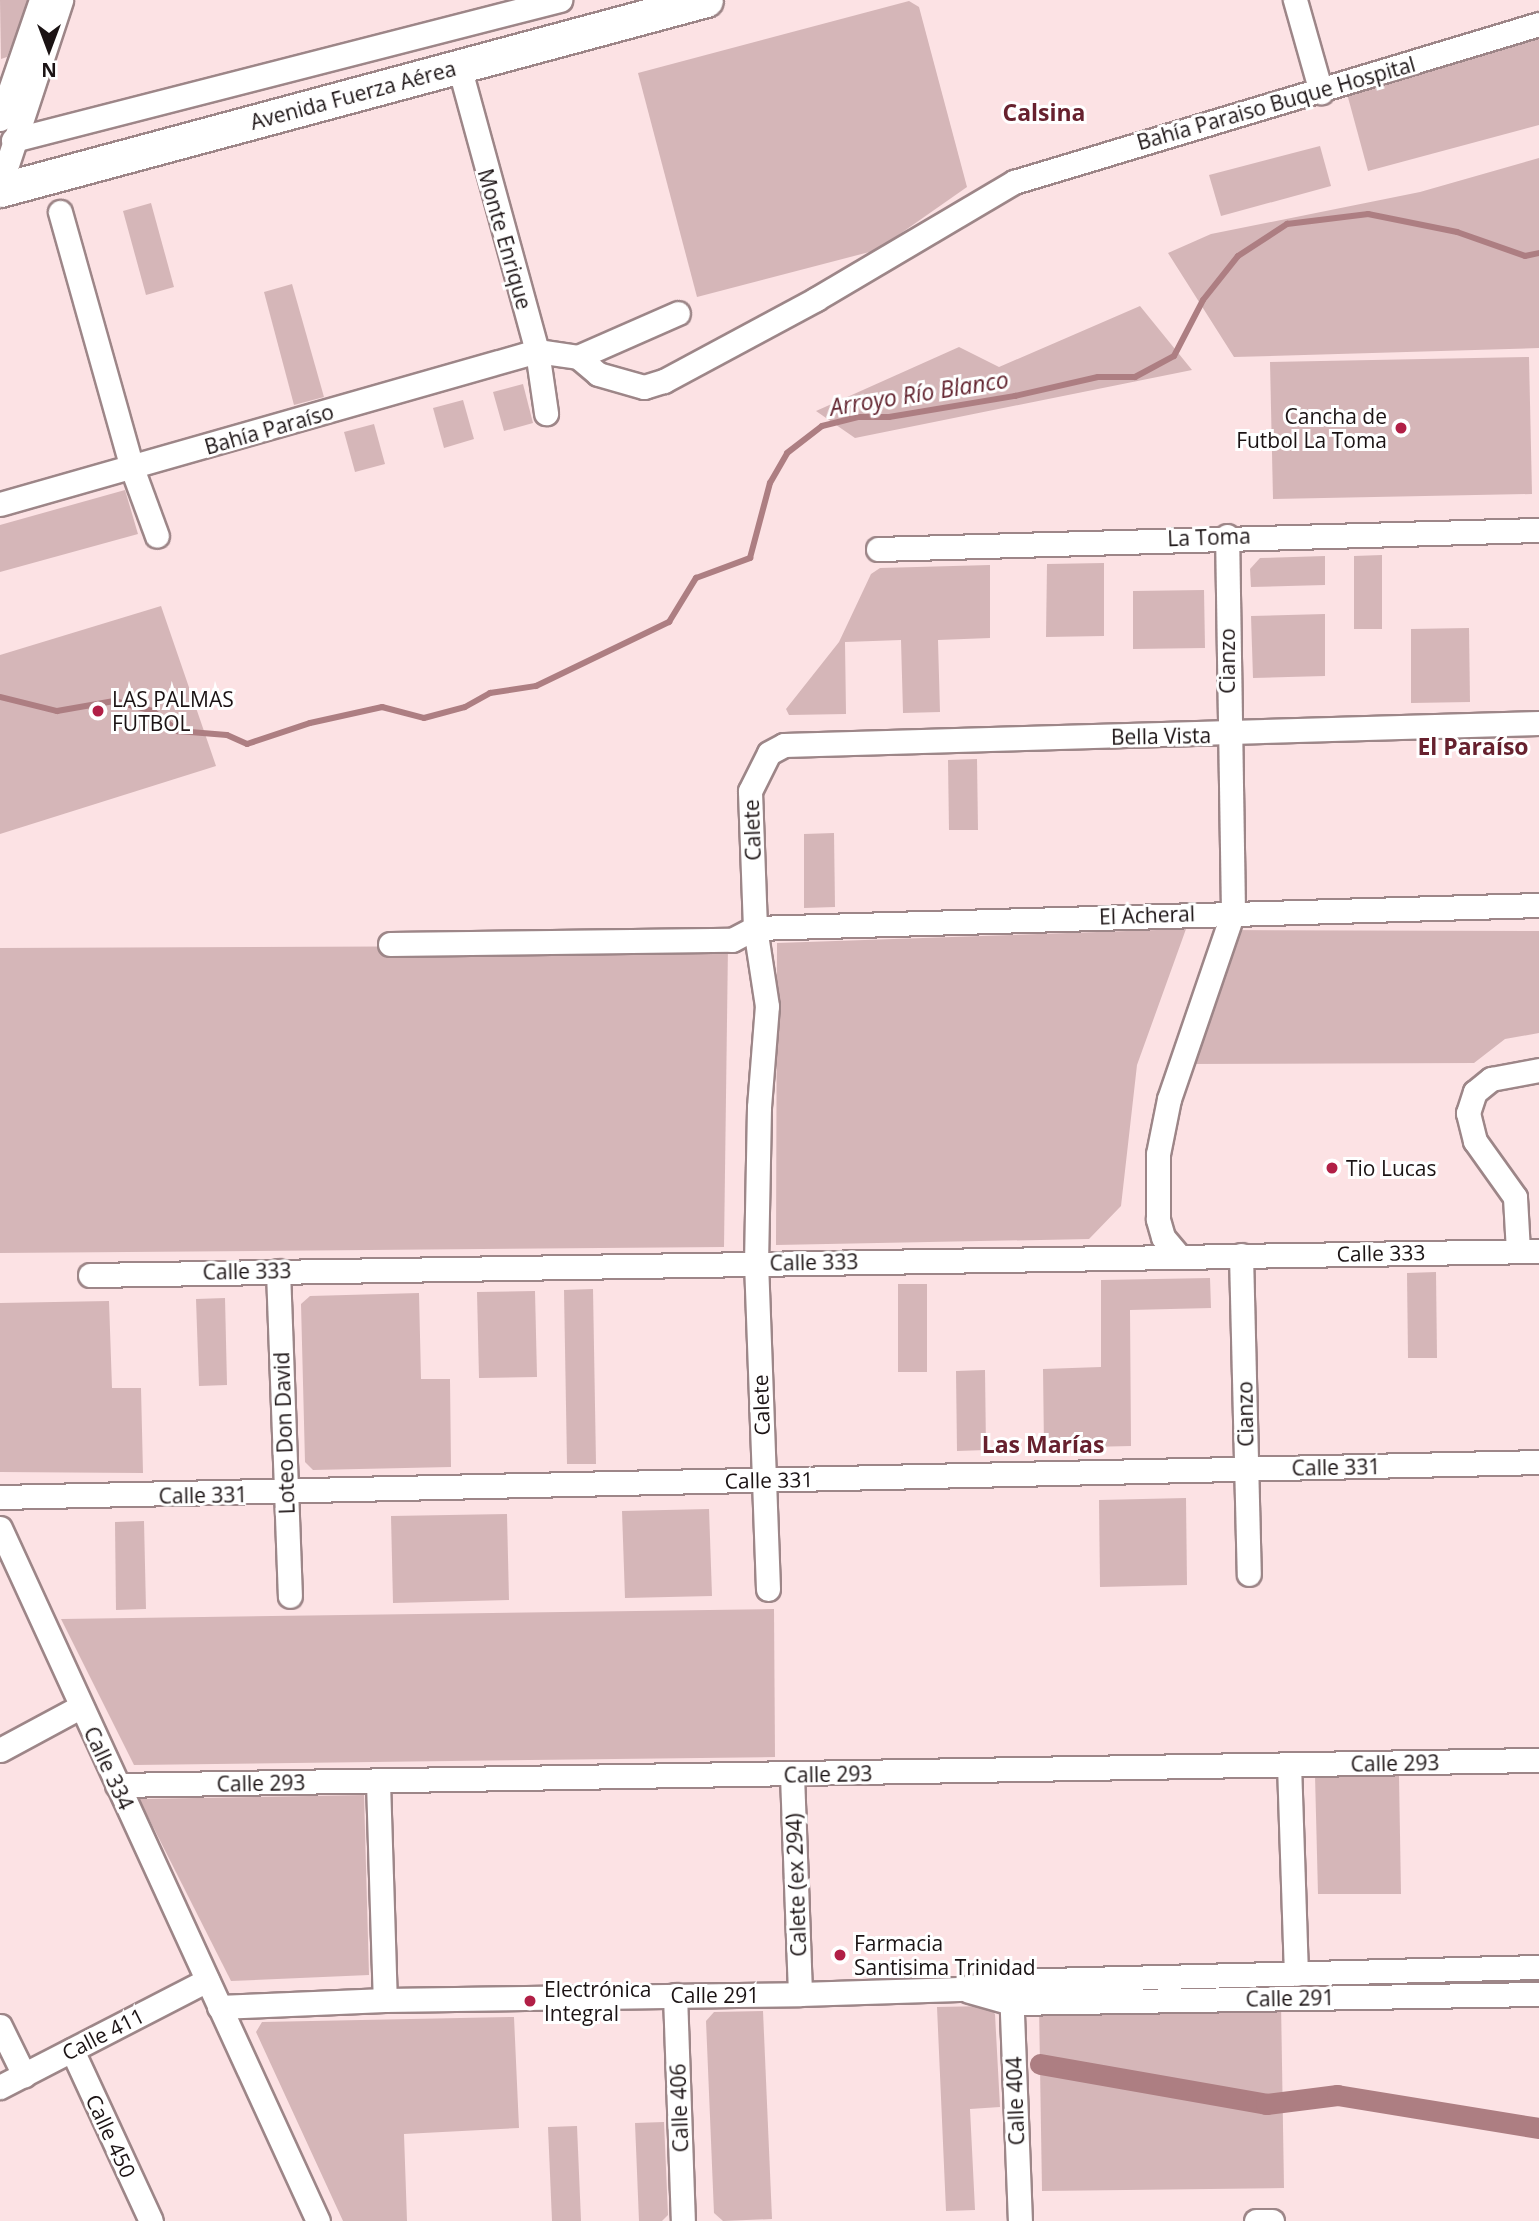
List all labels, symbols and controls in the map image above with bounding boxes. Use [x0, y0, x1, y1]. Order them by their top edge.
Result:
north arrow [14, 14, 84, 84]
street label: Bahía Paraiso Buque Hospital [1134, 51, 1418, 155]
street label: Avenida Fuerza Aérea [247, 55, 459, 135]
text: N [41, 57, 57, 83]
district label: Calsina [1002, 98, 1086, 126]
street label: Monte Enrique [473, 166, 537, 312]
water label: Arroyo Río Blanco [828, 365, 1010, 421]
street label: Bahía Paraíso [202, 399, 336, 459]
place label: Cancha de Futbol La Toma [1236, 403, 1387, 453]
marker: Cancha de Futbol La Toma [1393, 420, 1409, 436]
street label: La Toma [1167, 523, 1251, 551]
street label: Cianzo [1214, 628, 1240, 694]
place label: LAS PALMAS FUTBOL [112, 686, 234, 736]
marker: LAS PALMAS FUTBOL [90, 703, 106, 719]
street label: Bella Vista [1111, 723, 1211, 749]
district label: El Paraíso [1417, 732, 1529, 760]
street label: Calete [738, 799, 766, 861]
street label: El Acheral [1099, 901, 1195, 929]
place label: Tio Lucas [1346, 1155, 1437, 1181]
marker: Tio Lucas [1324, 1160, 1340, 1176]
street label: Calle 333 [1336, 1240, 1426, 1266]
street label: Calle 333 [769, 1249, 859, 1275]
street label: Calle 333 [202, 1258, 292, 1284]
street label: Loteo Don David [269, 1351, 299, 1515]
street label: Calete [747, 1374, 775, 1436]
street label: Cianzo [1232, 1381, 1258, 1447]
district label: Las Marías [982, 1430, 1104, 1458]
street label: Calle 331 [1291, 1454, 1381, 1480]
street label: Calle 331 [724, 1467, 814, 1493]
street label: Calle 331 [158, 1482, 248, 1508]
street label: Calle 334 [79, 1722, 139, 1814]
street label: Calle 293 [1350, 1750, 1440, 1776]
street label: Calle 293 [783, 1761, 873, 1787]
street label: Calle 293 [216, 1770, 306, 1796]
street label: Calete (ex 294) [781, 1813, 811, 1957]
place label: Farmacia Santisima Trinidad [854, 1930, 1036, 1980]
marker: Farmacia Santisima Trinidad [832, 1947, 848, 1963]
place label: Electrónica Integral [544, 1976, 651, 2026]
street label: Calle 291 [671, 1982, 759, 2008]
street label: Calle 291 [1245, 1985, 1335, 2011]
marker: Electrónica Integral [522, 1993, 538, 2009]
street label: Calle 411 [58, 2003, 148, 2065]
street label: Calle 404 [1001, 2056, 1029, 2146]
street label: Calle 406 [665, 2063, 693, 2153]
street label: Calle 450 [81, 2090, 141, 2182]

